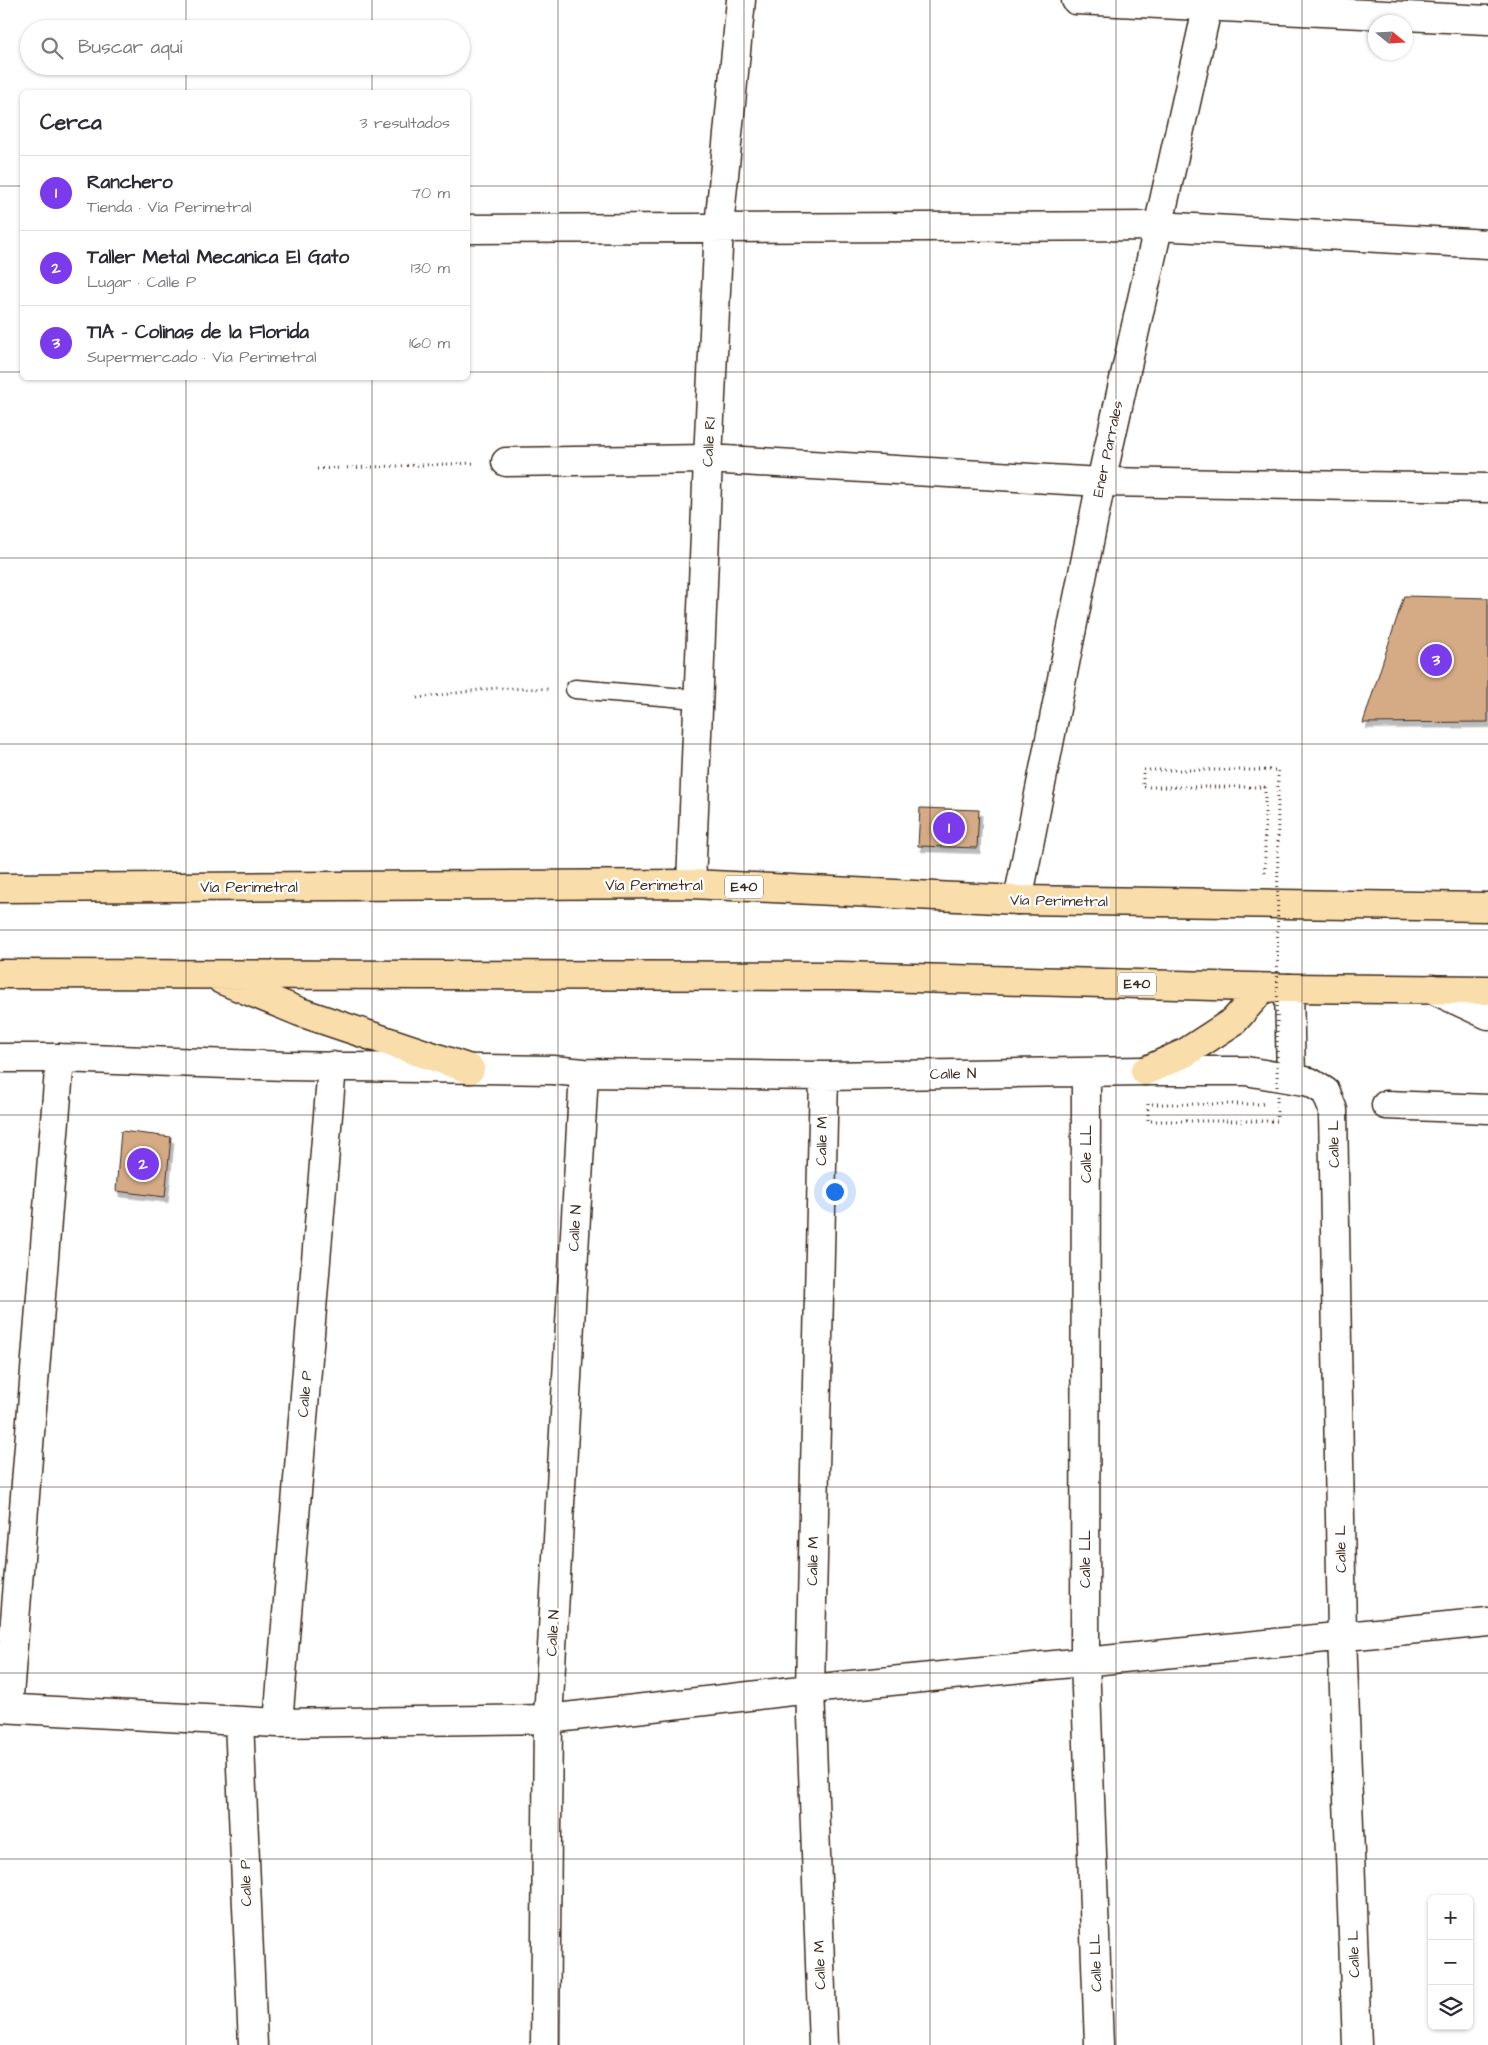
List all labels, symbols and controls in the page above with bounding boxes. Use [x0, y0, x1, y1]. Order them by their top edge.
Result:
north arrow [1368, 15, 1413, 60]
search box [20, 20, 470, 75]
icon: search [38, 34, 66, 62]
text: Buscar aquí [78, 34, 182, 61]
text: Cerca [40, 108, 102, 137]
text: 3 resultados [359, 112, 450, 134]
text: Ranchero [87, 169, 173, 196]
text: 1 [55, 182, 57, 204]
text: 70 m [411, 182, 450, 204]
text: Tienda · Vía Perimetral [87, 196, 252, 218]
text: Taller Metal Mecanica El Gato [87, 244, 349, 271]
text: 2 [51, 257, 61, 279]
text: 130 m [411, 257, 450, 279]
text: Lugar · Calle P [87, 271, 196, 293]
text: TIA - Colinas de la Florida [87, 319, 309, 346]
text: 3 [52, 332, 60, 354]
text: 160 m [409, 332, 450, 354]
text: Supermercado · Vía Perimetral [87, 346, 316, 368]
street label: Ener Parrales [1088, 398, 1129, 499]
street label: Calle R1 [697, 417, 721, 467]
pin: 3 [1420, 641, 1452, 679]
pin: 1 [933, 809, 965, 847]
street label: Vía Perimetral [605, 875, 703, 896]
road number: E40 [725, 876, 763, 899]
street label: Vía Perimetral [200, 877, 298, 898]
street label: Vía Perimetral [1010, 890, 1108, 912]
road number: E40 [1118, 972, 1156, 996]
street label: Calle N [930, 1063, 976, 1085]
street label: Calle M [811, 1116, 833, 1166]
street label: Calle L [1323, 1119, 1345, 1168]
street label: Calle LL [1076, 1124, 1097, 1183]
pin: 2 [127, 1145, 159, 1183]
your location [822, 1179, 848, 1205]
street label: Calle N [563, 1204, 587, 1252]
street label: Calle P [293, 1369, 318, 1418]
street label: Calle L [1330, 1524, 1352, 1573]
street label: Calle LL [1075, 1529, 1096, 1588]
street label: Calle M [802, 1536, 824, 1586]
street label: Calle N [541, 1609, 565, 1657]
street label: Calle P [235, 1859, 257, 1907]
map controls [1428, 1895, 1473, 2030]
button: + [1428, 1895, 1473, 1940]
street label: Calle L [1343, 1929, 1365, 1978]
street label: Calle LL [1084, 1933, 1108, 1992]
street label: Calle M [809, 1940, 831, 1990]
button: − [1428, 1940, 1473, 1985]
button: layers [1428, 1985, 1473, 2030]

